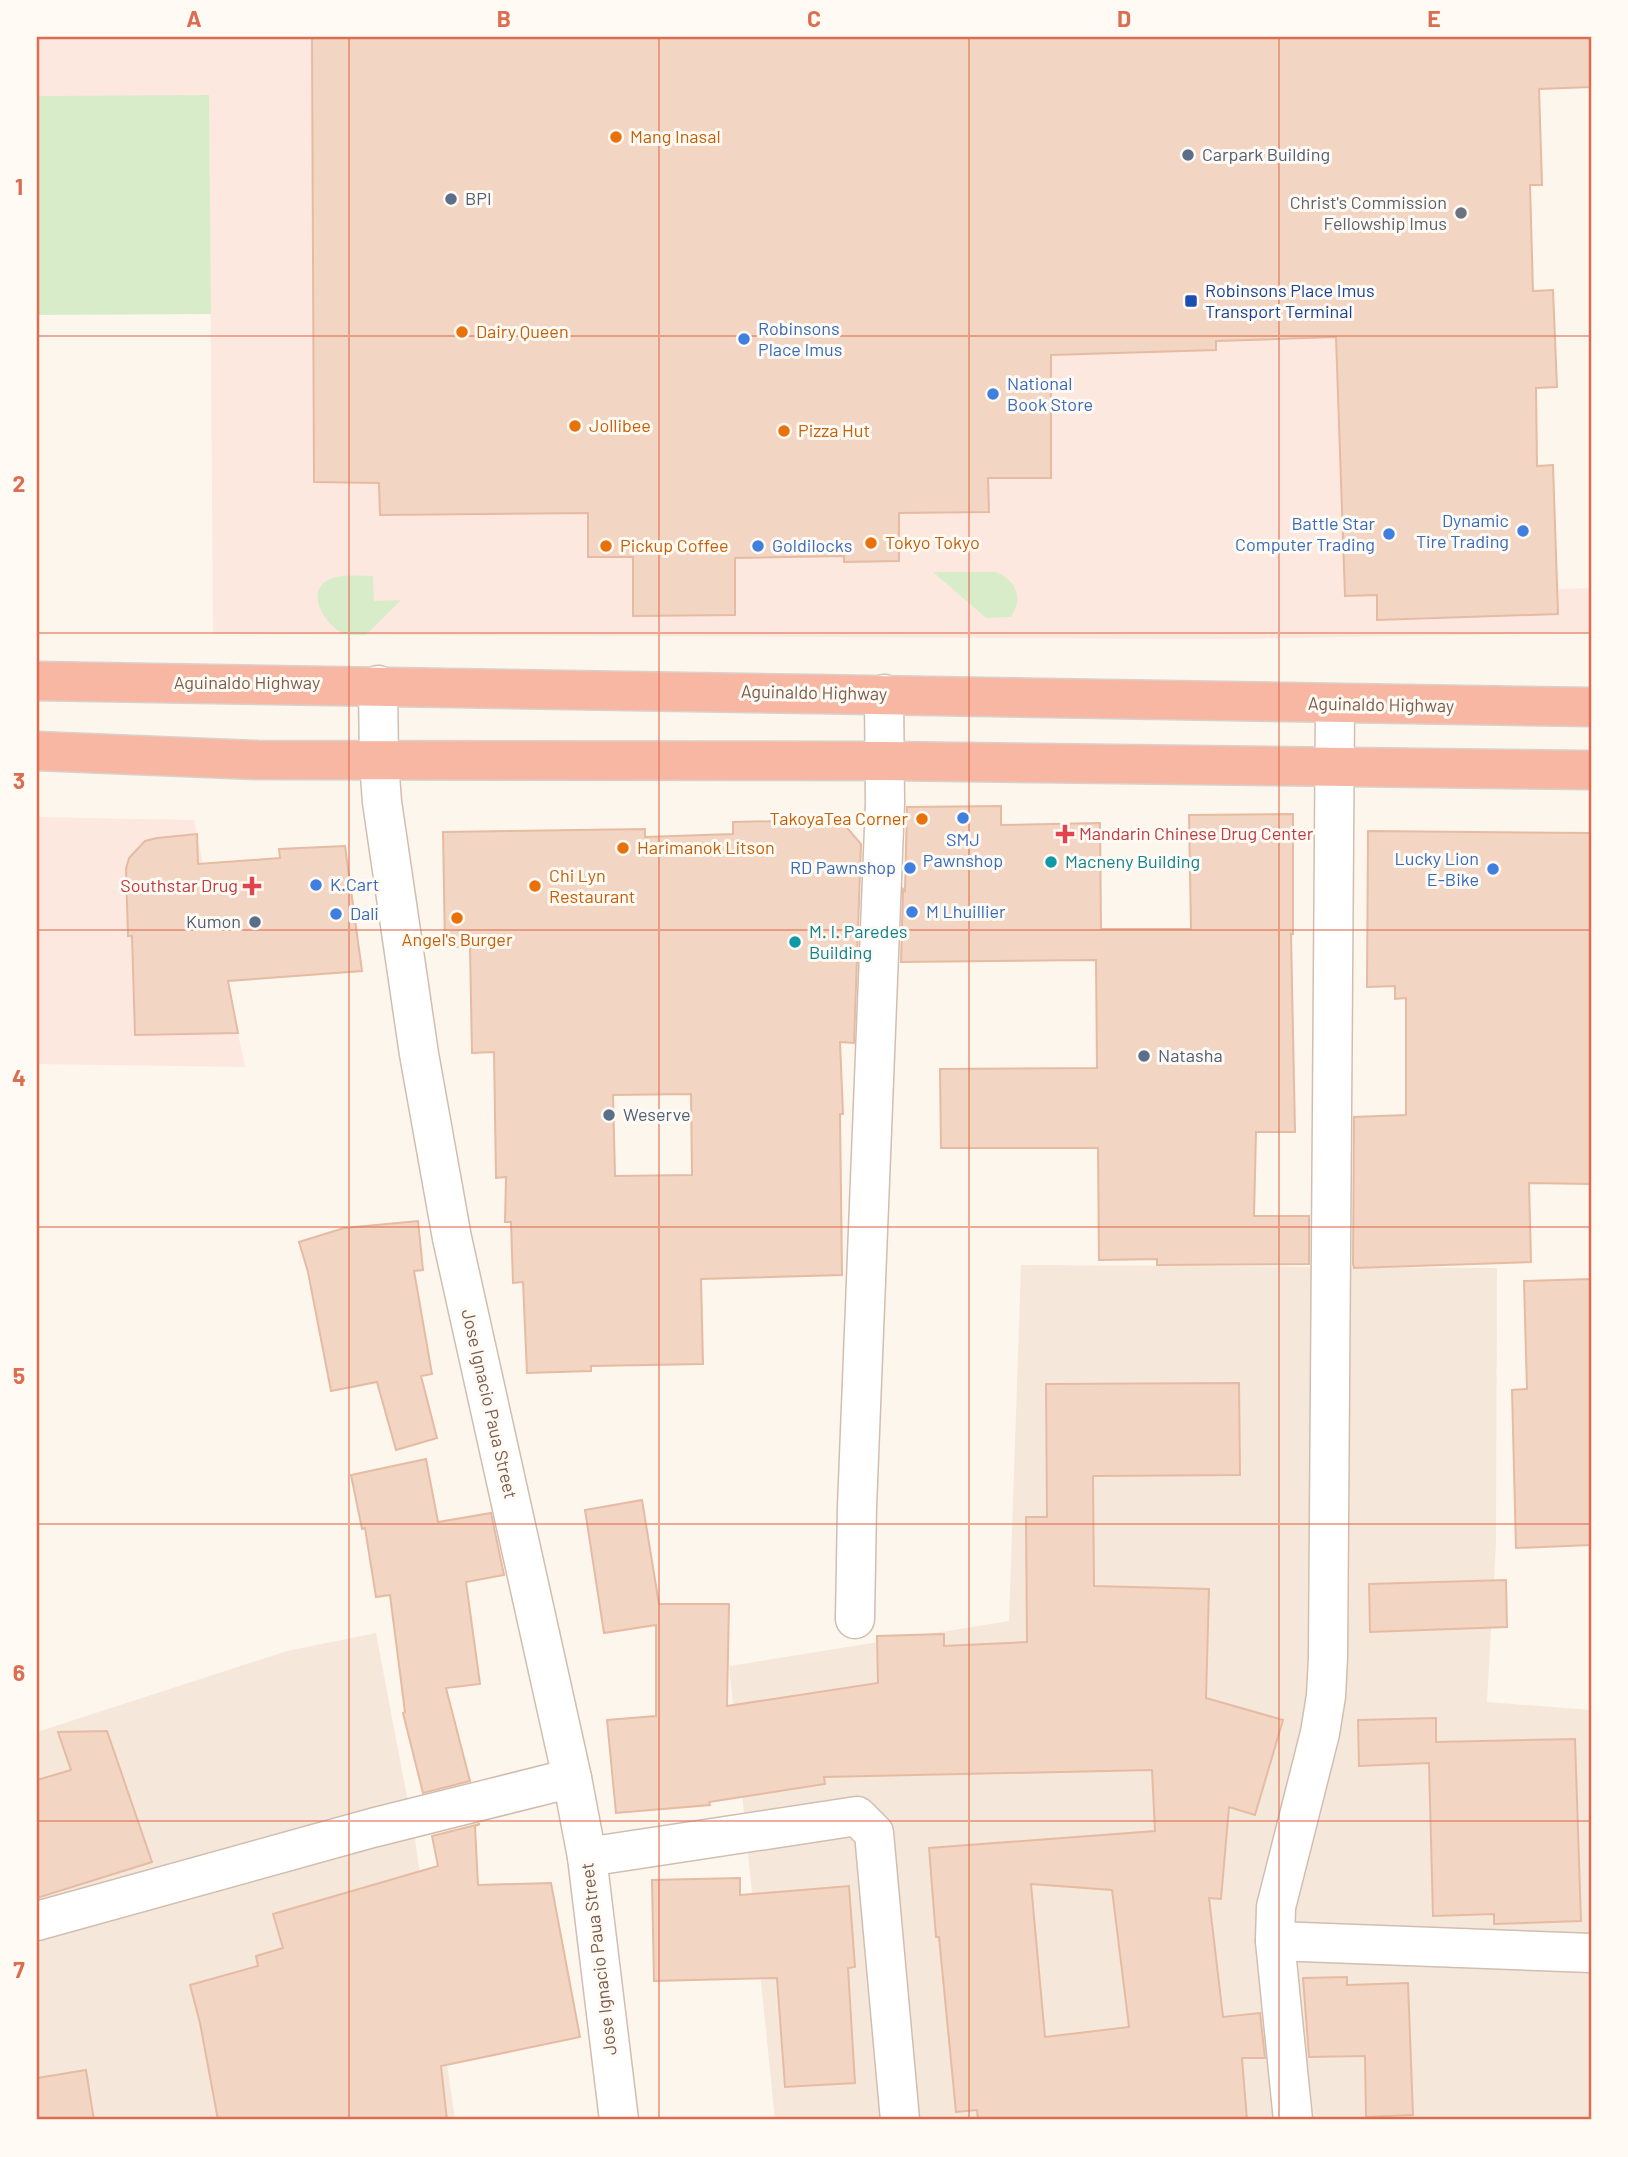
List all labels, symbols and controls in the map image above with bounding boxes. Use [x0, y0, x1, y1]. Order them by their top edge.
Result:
text: A [186, 4, 202, 32]
text: B [497, 4, 511, 32]
text: C [807, 4, 821, 32]
text: D [1117, 4, 1131, 32]
text: E [1427, 4, 1441, 32]
place label: Mang Inasal [630, 125, 721, 147]
marker: Mang Inasal [608, 129, 624, 145]
place label: Carpark Building [1202, 143, 1330, 165]
marker: Carpark Building [1180, 147, 1196, 163]
text: 1 [15, 172, 23, 200]
place label: BPI [465, 187, 492, 209]
marker: BPI [443, 191, 459, 207]
place label: Christ's Commission Fellowship Imus [1290, 191, 1447, 234]
marker: Christ's Commission Fellowship Imus [1453, 205, 1469, 221]
place label: Robinsons Place Imus Transport Terminal [1205, 279, 1375, 322]
marker: Robinsons Place Imus Transport Terminal [1183, 293, 1199, 309]
place label: Robinsons Place Imus [758, 317, 842, 360]
place label: Dairy Queen [476, 320, 569, 342]
marker: Dairy Queen [454, 324, 470, 340]
marker: Robinsons Place Imus [736, 331, 752, 347]
place label: National Book Store [1007, 372, 1093, 415]
marker: National Book Store [985, 386, 1001, 402]
place label: Jollibee [589, 414, 651, 436]
marker: Jollibee [567, 418, 583, 434]
place label: Pizza Hut [798, 419, 870, 441]
marker: Pizza Hut [776, 423, 792, 439]
text: 2 [13, 469, 25, 497]
place label: Dynamic Tire Trading [1416, 509, 1509, 552]
place label: Battle Star Computer Trading [1235, 512, 1375, 555]
marker: Dynamic Tire Trading [1515, 523, 1531, 539]
marker: Battle Star Computer Trading [1381, 526, 1397, 542]
place label: Tokyo Tokyo [885, 531, 980, 553]
place label: Pickup Coffee [620, 534, 729, 556]
place label: Goldilocks [772, 534, 852, 556]
marker: Tokyo Tokyo [863, 535, 879, 551]
marker: Pickup Coffee [598, 538, 614, 554]
marker: Goldilocks [750, 538, 766, 554]
street label: Aguinaldo Highway [174, 671, 320, 693]
street label: Aguinaldo Highway [741, 680, 887, 704]
street label: Aguinaldo Highway [1308, 692, 1454, 716]
text: 3 [13, 766, 25, 794]
place label: TakoyaTea Corner [769, 807, 908, 829]
marker: SMJ Pawnshop [955, 810, 971, 826]
marker: TakoyaTea Corner [914, 811, 930, 827]
place label: Mandarin Chinese Drug Center [1079, 822, 1314, 844]
marker: Mandarin Chinese Drug Center [1057, 826, 1073, 842]
place label: SMJ Pawnshop [923, 828, 1003, 871]
place label: Harimanok Litson [637, 836, 775, 858]
marker: Harimanok Litson [615, 840, 631, 856]
place label: Lucky Lion E-Bike [1395, 847, 1479, 890]
place label: Macneny Building [1065, 850, 1200, 872]
marker: Macneny Building [1043, 854, 1059, 870]
place label: RD Pawnshop [790, 856, 896, 878]
marker: RD Pawnshop [902, 860, 918, 876]
marker: Lucky Lion E-Bike [1485, 861, 1501, 877]
place label: Chi Lyn Restaurant [549, 864, 635, 907]
place label: K.Cart [330, 873, 379, 895]
place label: Southstar Drug [120, 874, 238, 896]
marker: K.Cart [308, 877, 324, 893]
marker: Southstar Drug [244, 878, 260, 894]
marker: Chi Lyn Restaurant [527, 878, 543, 894]
place label: M Lhuillier [926, 900, 1006, 922]
place label: Dali [350, 902, 379, 924]
marker: M Lhuillier [904, 904, 920, 920]
marker: Dali [328, 906, 344, 922]
place label: Kumon [186, 910, 241, 932]
marker: Angel's Burger [449, 910, 465, 926]
marker: Kumon [247, 914, 263, 930]
place label: M. I. Paredes Building [809, 920, 908, 963]
place label: Angel's Burger [402, 928, 513, 950]
marker: M. I. Paredes Building [787, 934, 803, 950]
place label: Natasha [1158, 1044, 1223, 1066]
marker: Natasha [1136, 1048, 1152, 1064]
text: 4 [12, 1063, 26, 1091]
place label: Weserve [623, 1103, 691, 1125]
marker: Weserve [601, 1107, 617, 1123]
street label: Jose Ignacio Paua Street [457, 1307, 523, 1501]
text: 5 [13, 1361, 25, 1389]
text: 6 [13, 1658, 25, 1686]
street label: Jose Ignacio Paua Street [575, 1862, 621, 2057]
text: 7 [13, 1955, 25, 1983]

